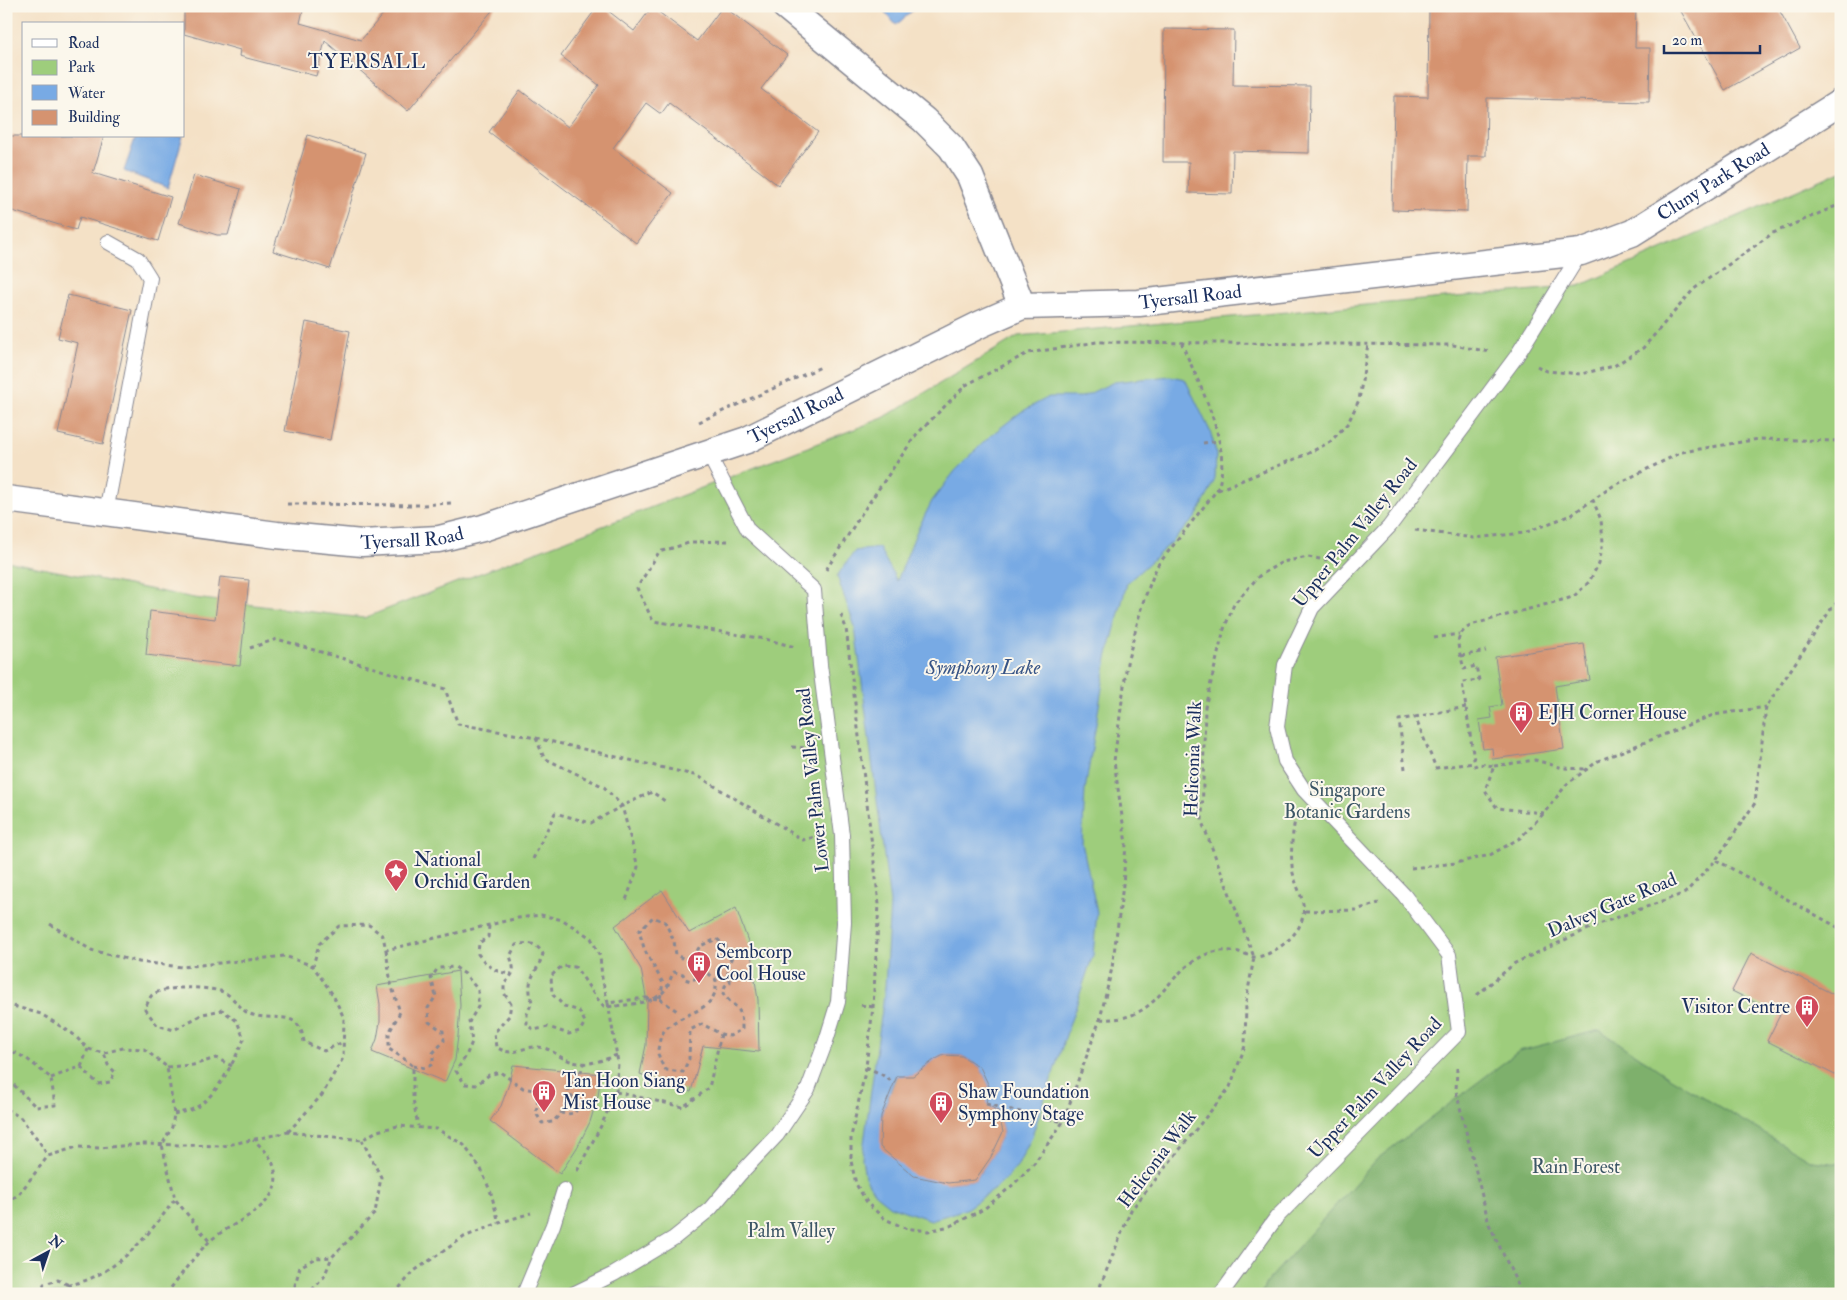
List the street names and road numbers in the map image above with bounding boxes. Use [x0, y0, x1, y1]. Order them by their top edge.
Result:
street label: Cluny Park Road [1652, 137, 1775, 226]
street label: Tyersall Road [1137, 279, 1244, 315]
street label: Tyersall Road [744, 382, 848, 450]
street label: Upper Palm Valley Road [1287, 453, 1424, 613]
street label: Tyersall Road [360, 521, 467, 555]
street label: Lower Palm Valley Road [791, 686, 835, 873]
street label: Heliconia Walk [1179, 701, 1207, 817]
street label: Dalvey Gate Road [1544, 867, 1681, 943]
street label: Upper Palm Valley Road [1303, 1012, 1448, 1165]
street label: Heliconia Walk [1113, 1105, 1201, 1213]

